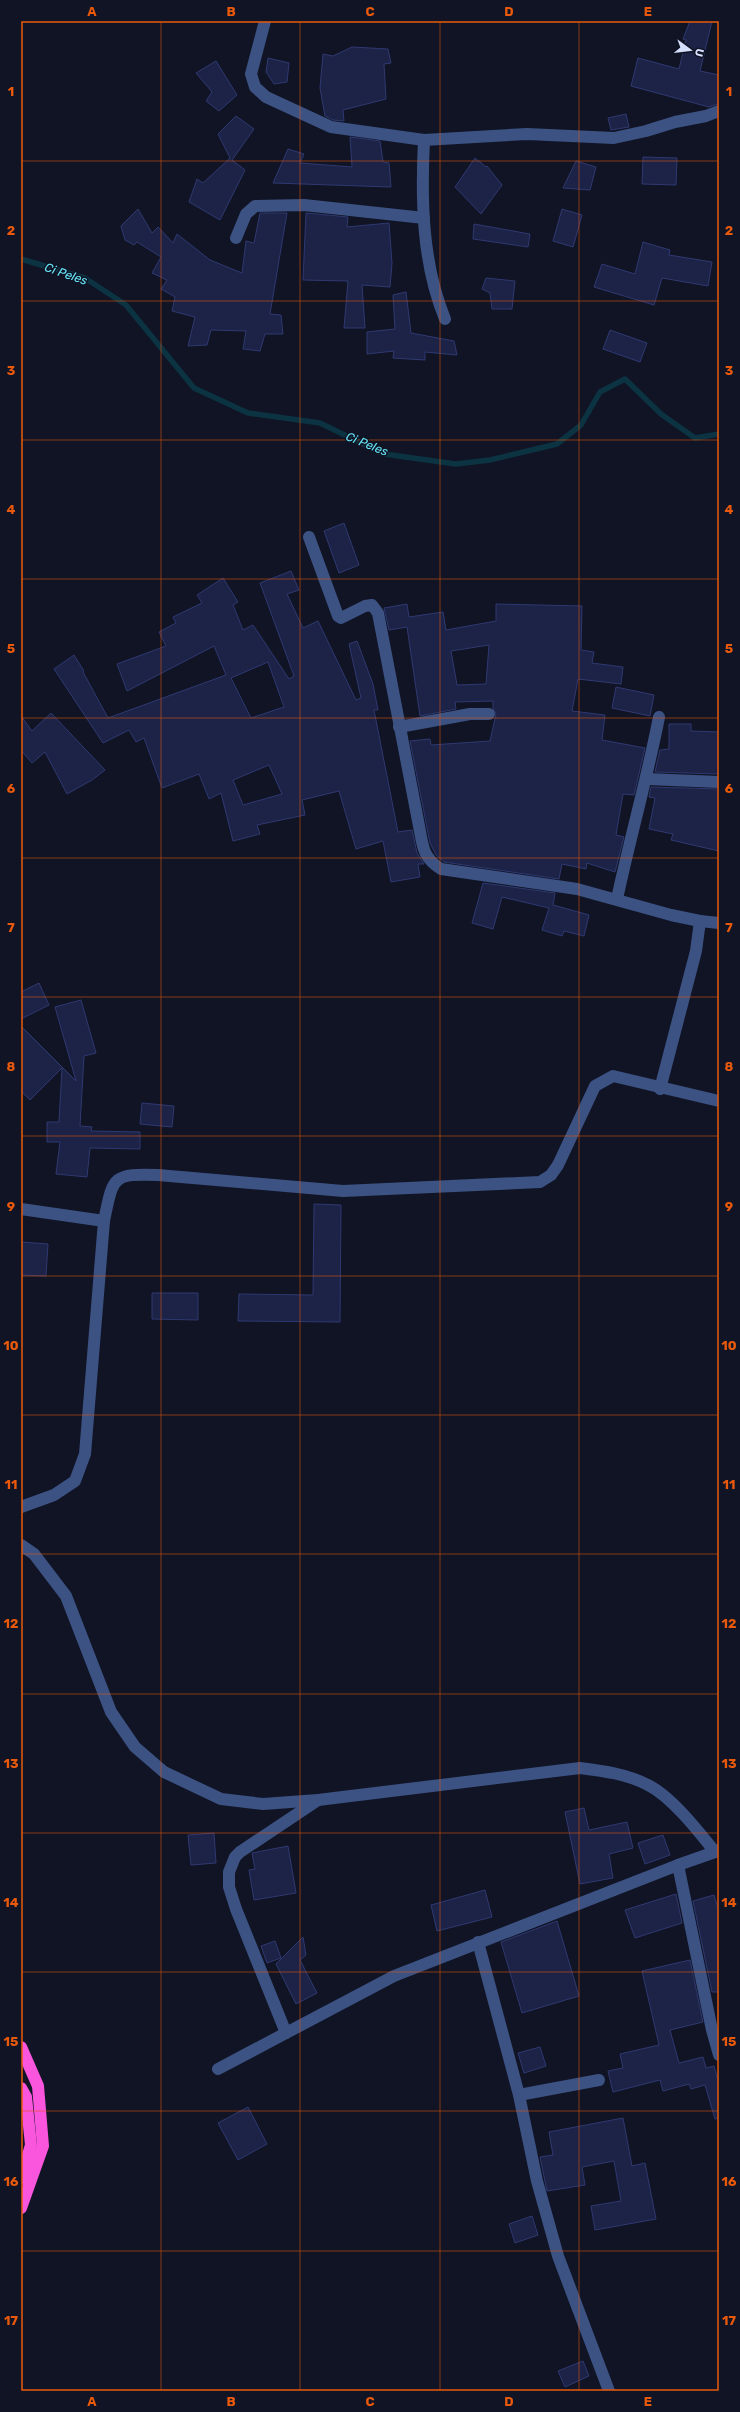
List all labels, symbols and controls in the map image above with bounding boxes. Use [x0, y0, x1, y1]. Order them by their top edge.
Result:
text: A [87, 4, 97, 19]
text: B [226, 4, 236, 19]
text: C [365, 4, 375, 19]
text: D [504, 4, 514, 19]
text: E [644, 4, 652, 19]
north arrow [670, 30, 710, 70]
text: U [692, 47, 706, 58]
text: 1 [8, 84, 14, 99]
text: 1 [726, 84, 732, 99]
text: 2 [7, 223, 15, 238]
text: 2 [725, 223, 733, 238]
water label: Ci Peles [43, 260, 89, 288]
text: 3 [7, 363, 16, 378]
text: 3 [725, 363, 734, 378]
water label: Ci Peles [344, 429, 390, 459]
text: 4 [7, 502, 16, 517]
text: 4 [725, 502, 734, 517]
text: 5 [7, 641, 15, 656]
text: 5 [725, 641, 733, 656]
text: 6 [7, 781, 16, 796]
text: 6 [725, 781, 734, 796]
text: 7 [7, 920, 15, 935]
text: 7 [725, 920, 733, 935]
text: 8 [7, 1059, 16, 1074]
text: 8 [725, 1059, 734, 1074]
text: 9 [7, 1199, 15, 1214]
text: 9 [725, 1199, 733, 1214]
text: 10 [3, 1338, 19, 1353]
text: 10 [721, 1338, 737, 1353]
text: 11 [5, 1477, 17, 1492]
text: 11 [723, 1477, 735, 1492]
text: 12 [4, 1616, 18, 1631]
text: 12 [722, 1616, 736, 1631]
text: 13 [3, 1756, 19, 1771]
text: 13 [721, 1756, 737, 1771]
text: 14 [3, 1895, 19, 1910]
text: 14 [721, 1895, 737, 1910]
text: 15 [4, 2034, 18, 2049]
text: 15 [722, 2034, 736, 2049]
text: 16 [4, 2174, 19, 2189]
text: 16 [722, 2174, 737, 2189]
text: 17 [4, 2313, 19, 2328]
text: 17 [722, 2313, 737, 2328]
text: A [87, 2394, 97, 2409]
text: B [226, 2394, 236, 2409]
text: C [365, 2394, 375, 2409]
text: D [504, 2394, 514, 2409]
text: E [644, 2394, 652, 2409]

